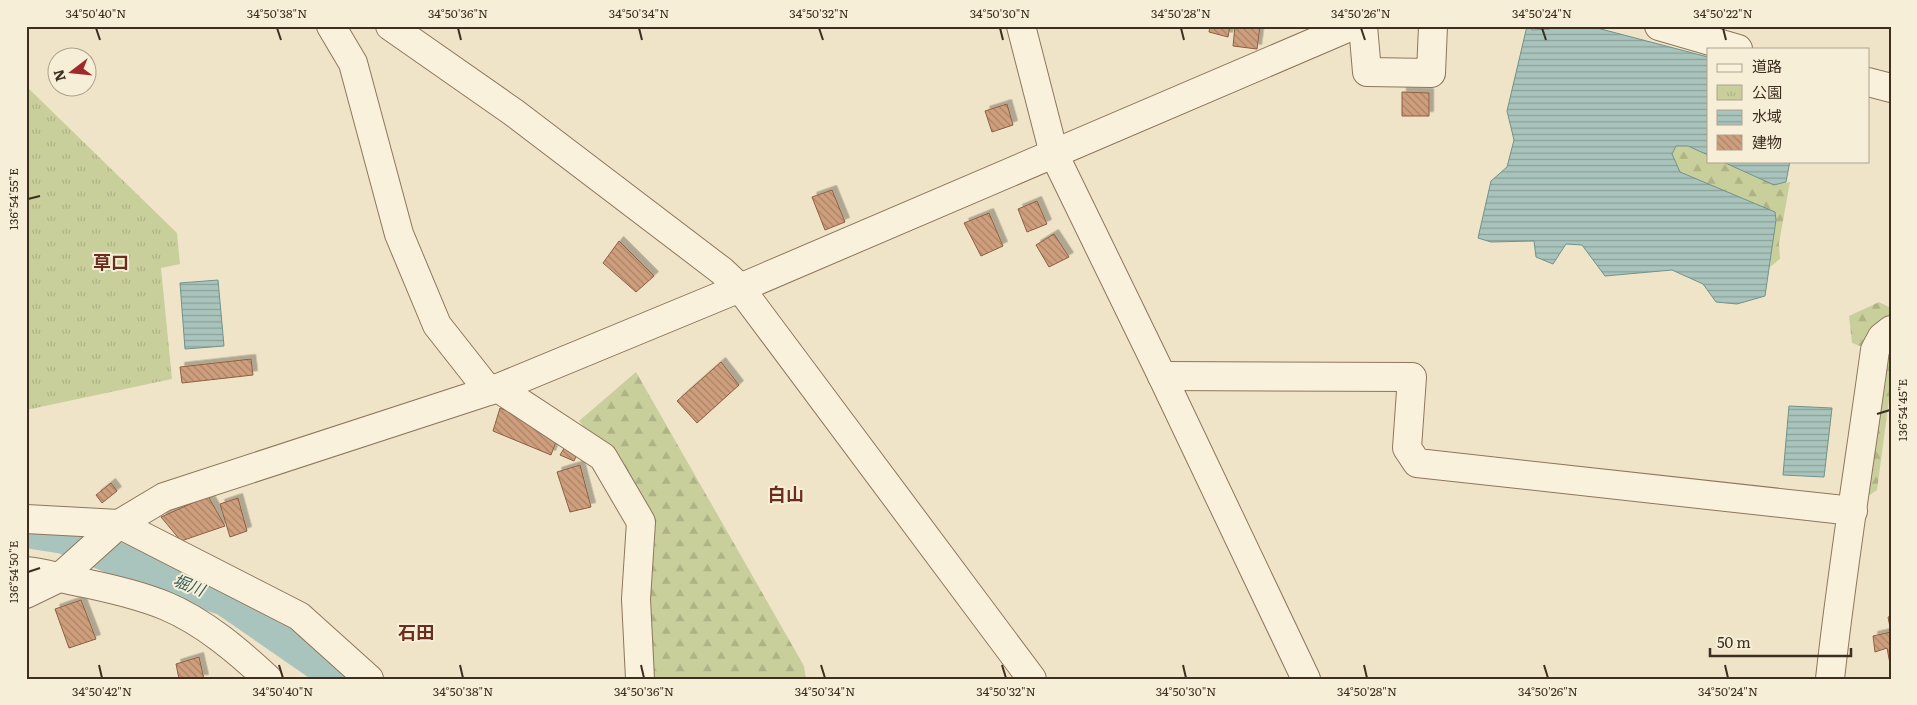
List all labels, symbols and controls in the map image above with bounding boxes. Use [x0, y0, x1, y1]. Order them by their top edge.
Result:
text: 34°50'40"N [66, 4, 126, 22]
text: 34°50'38"N [247, 4, 307, 22]
text: 34°50'36"N [428, 4, 488, 22]
text: 34°50'34"N [609, 4, 669, 22]
text: 34°50'32"N [789, 4, 849, 22]
text: 34°50'30"N [970, 4, 1030, 22]
text: 34°50'28"N [1151, 4, 1211, 22]
text: 34°50'26"N [1331, 4, 1391, 22]
text: 34°50'24"N [1512, 4, 1572, 22]
text: 34°50'22"N [1693, 4, 1753, 22]
north arrow [48, 48, 98, 98]
legend [1707, 48, 1870, 162]
text: 道路 [1752, 54, 1782, 77]
text: N [47, 67, 70, 84]
text: 公園 [1752, 80, 1782, 103]
text: 水域 [1752, 104, 1782, 127]
text: 建物 [1752, 130, 1782, 153]
text: 136°54'55"E [4, 168, 22, 230]
district label: 草口 [93, 248, 129, 275]
text: 136°54'45"E [1893, 379, 1911, 441]
district label: 白山 [768, 480, 804, 507]
text: 136°54'50"E [4, 540, 22, 603]
water label: 堀川 [170, 567, 210, 602]
district label: 石田 [398, 618, 434, 645]
scale bar [1710, 625, 1851, 657]
text: 50 m [1717, 630, 1751, 653]
text: 34°50'42"N [72, 682, 132, 700]
text: 34°50'40"N [253, 682, 313, 700]
text: 34°50'38"N [433, 682, 493, 700]
text: 34°50'36"N [614, 682, 674, 700]
text: 34°50'34"N [795, 682, 855, 700]
text: 34°50'32"N [976, 682, 1036, 700]
text: 34°50'30"N [1156, 682, 1216, 700]
text: 34°50'28"N [1337, 682, 1397, 700]
text: 34°50'26"N [1518, 682, 1578, 700]
text: 34°50'24"N [1698, 682, 1758, 700]

